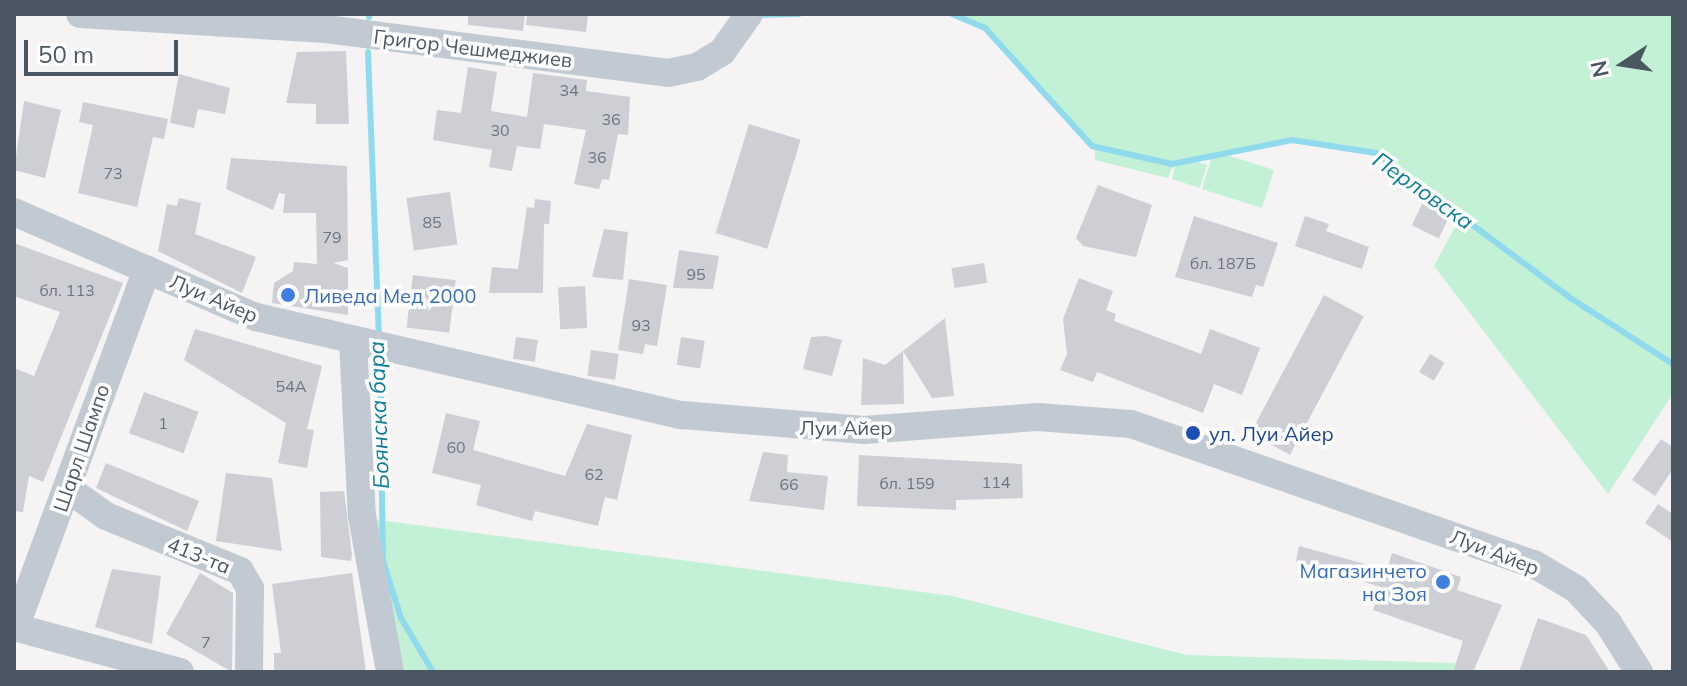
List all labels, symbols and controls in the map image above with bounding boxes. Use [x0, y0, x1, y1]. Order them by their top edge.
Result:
scale bar [28, 24, 182, 74]
street label: Григор Чешмеджиев [372, 24, 574, 72]
north arrow [1583, 24, 1663, 104]
text: 50 m [38, 39, 94, 69]
text: N [1584, 58, 1615, 80]
house number: 34 [559, 80, 579, 100]
house number: 36 [601, 109, 621, 129]
house number: 30 [490, 120, 510, 140]
house number: 36 [587, 147, 607, 167]
water label: Перловска [1368, 147, 1478, 235]
house number: 73 [103, 163, 123, 183]
house number: 85 [422, 212, 442, 232]
house number: 79 [322, 227, 342, 247]
house number: бл. 187Б [1190, 253, 1256, 273]
house number: 95 [686, 264, 706, 284]
street label: Луи Айер [166, 269, 262, 327]
house number: бл. 113 [39, 280, 95, 300]
place label: Ливеда Мед 2000 [304, 283, 477, 307]
marker: Ливеда Мед 2000 [279, 286, 297, 304]
house number: 93 [631, 315, 651, 335]
water label: Боянска бара [363, 341, 395, 489]
house number: 54А [276, 376, 306, 396]
street label: Шарл Шампо [48, 381, 114, 515]
house number: 1 [158, 413, 168, 433]
street label: Луи Айер [799, 415, 893, 439]
place label: ул. Луи Айер [1209, 421, 1334, 445]
marker: ул. Луи Айер [1184, 424, 1202, 442]
house number: 60 [446, 437, 466, 457]
house number: 62 [584, 464, 604, 484]
house number: 114 [982, 472, 1010, 492]
house number: бл. 159 [879, 473, 935, 493]
house number: 66 [779, 474, 799, 494]
street label: Луи Айер [1447, 524, 1543, 580]
street label: 413-та [164, 532, 234, 578]
place label: Магазинчето на Зоя [1299, 558, 1427, 605]
marker: Магазинчето на Зоя [1434, 573, 1452, 591]
house number: 7 [201, 632, 211, 652]

